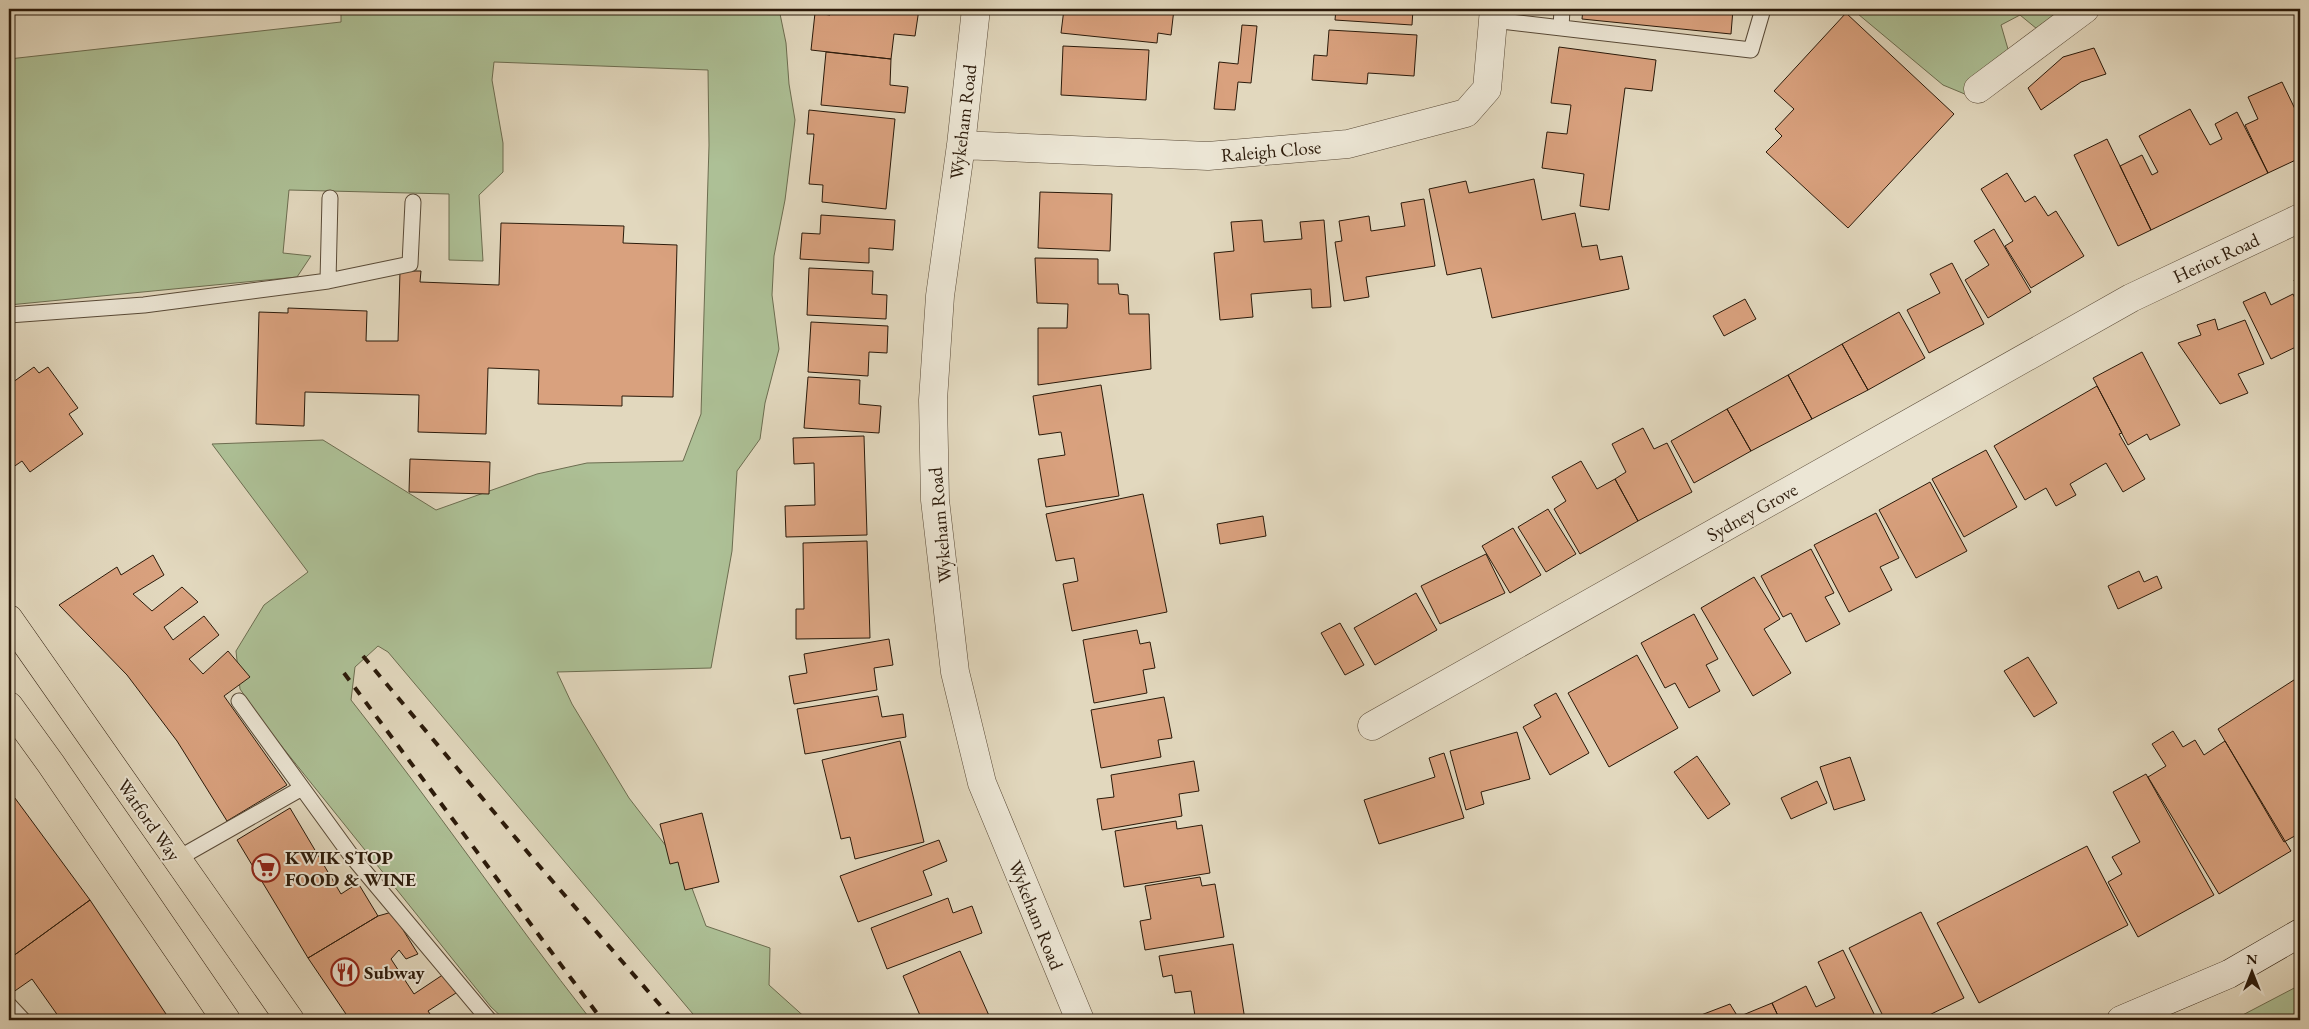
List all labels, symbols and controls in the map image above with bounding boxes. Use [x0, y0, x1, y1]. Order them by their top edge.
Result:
street label: Wykeham Road [944, 63, 983, 181]
street label: Raleigh Close [1220, 134, 1322, 168]
street label: Heriot Road [2169, 227, 2264, 289]
street label: Wykeham Road [922, 466, 958, 584]
street label: Sydney Grove [1702, 477, 1802, 547]
street label: Watford Way [112, 774, 187, 867]
place label: KWIK STOP FOOD & WINE [285, 845, 416, 892]
supermarket icon: KWIK STOP FOOD & WINE [251, 853, 281, 883]
street label: Wykeham Road [1003, 857, 1069, 974]
north arrow [2226, 946, 2276, 996]
text: N [2246, 950, 2258, 968]
restaurant icon: Subway [330, 957, 360, 987]
place label: Subway [364, 960, 426, 985]

